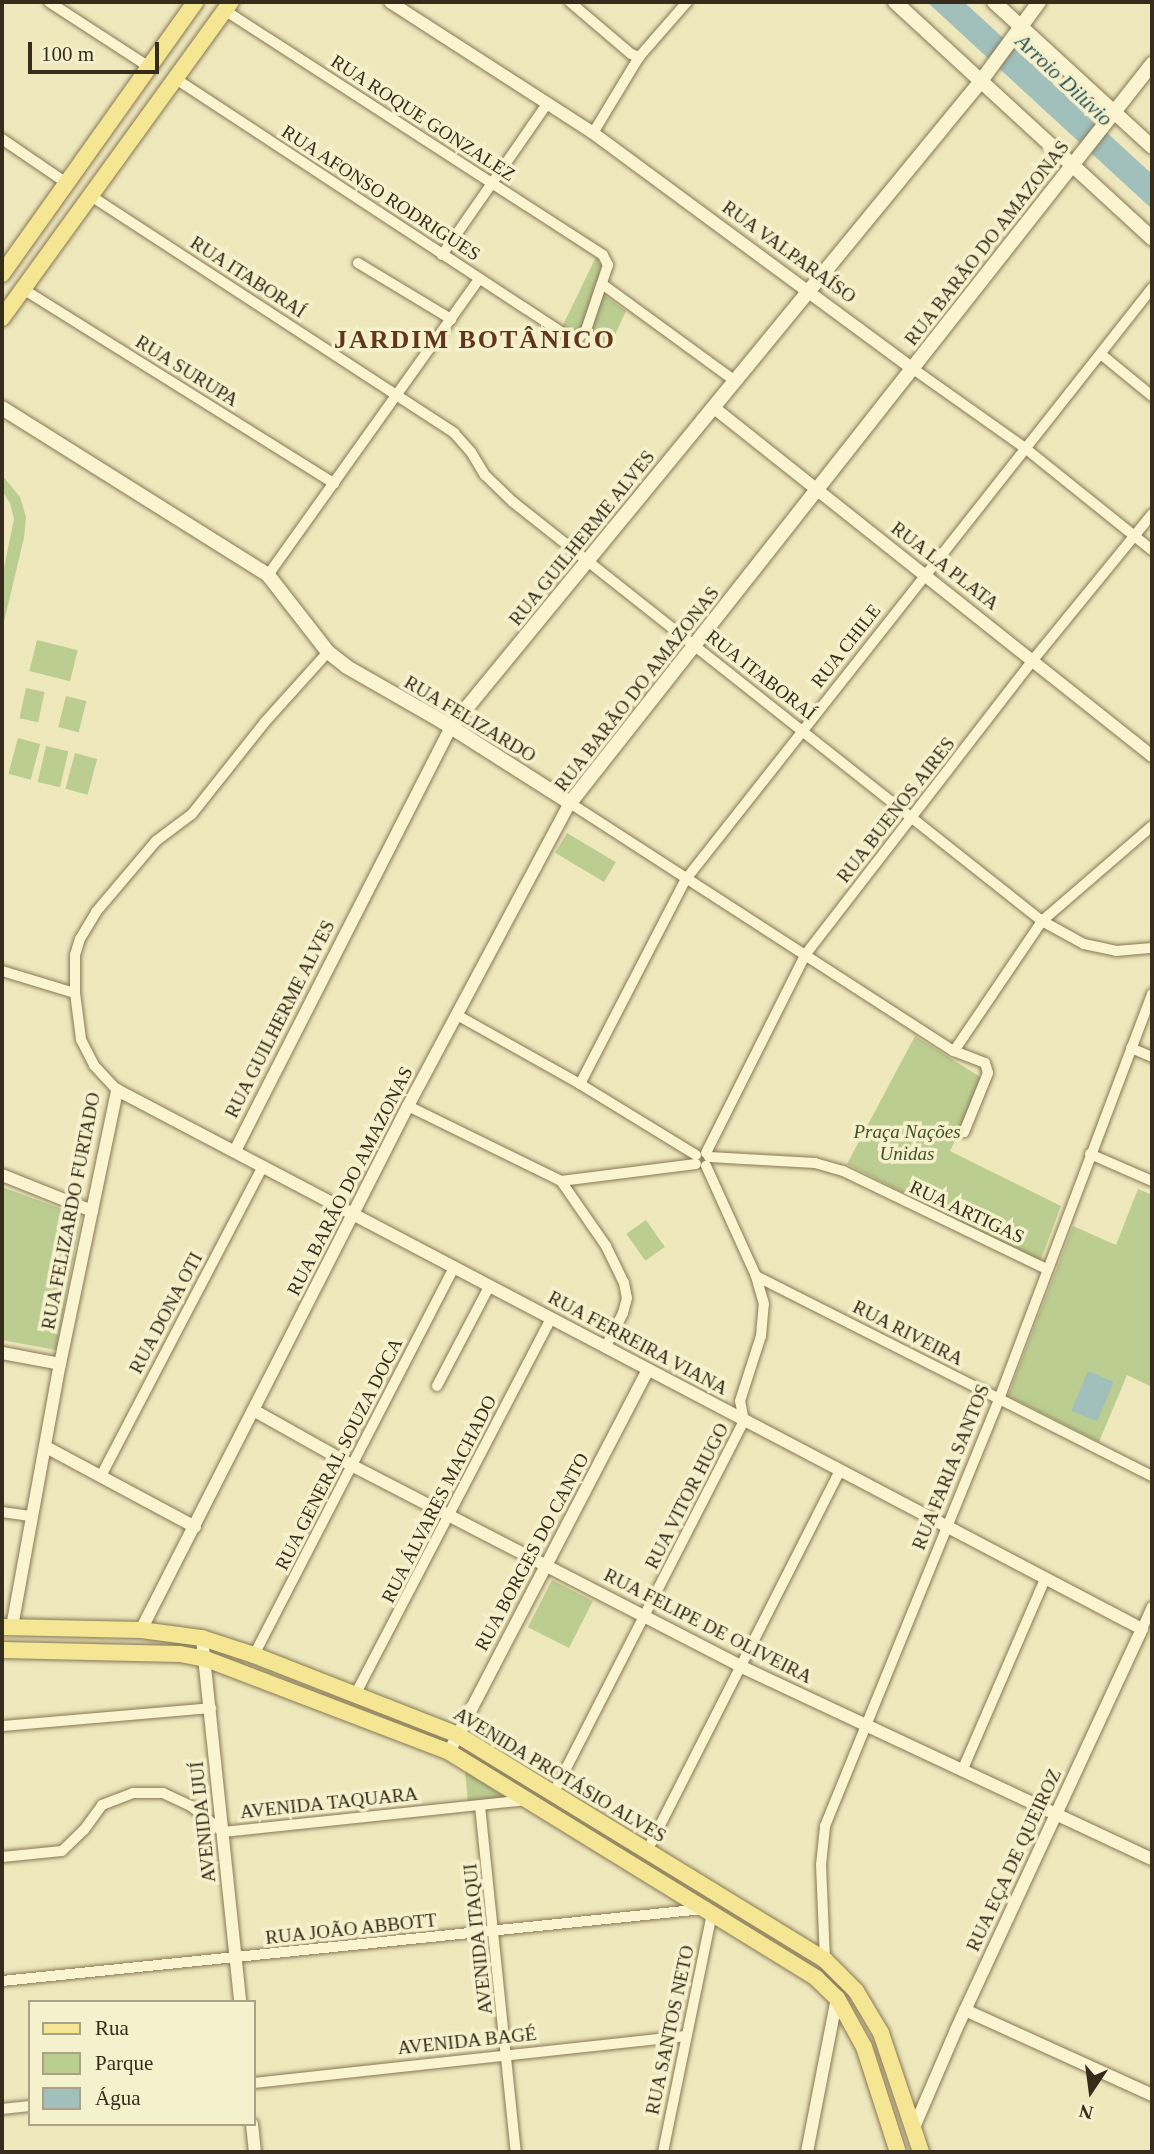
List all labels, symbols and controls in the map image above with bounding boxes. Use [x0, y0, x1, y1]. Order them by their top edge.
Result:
scale bar [32, 28, 163, 72]
water label: Arroio Dilúvio [1010, 29, 1118, 131]
text: 100 m [41, 42, 94, 66]
street label: RUA ROQUE GONZALEZ [326, 50, 520, 186]
street label: RUA AFONSO RODRIGUES [277, 120, 485, 266]
street label: RUA BARÃO DO AMAZONAS [899, 135, 1075, 351]
street label: RUA VALPARAÍSO [717, 195, 861, 309]
street label: RUA ITABORAÍ [186, 231, 310, 323]
district label: JARDIM BOTÂNICO [336, 324, 614, 356]
street label: RUA SURUPA [131, 330, 243, 412]
street label: RUA GUILHERME ALVES [504, 445, 660, 631]
street label: RUA LA PLATA [886, 516, 1004, 616]
street label: RUA BARÃO DO AMAZONAS [549, 581, 725, 797]
street label: RUA CHILE [806, 599, 886, 693]
street label: RUA ITABORAÍ [701, 625, 821, 725]
street label: RUA FELIZARDO [400, 670, 540, 768]
street label: RUA BUENOS AIRES [831, 732, 961, 888]
street label: RUA GUILHERME ALVES [220, 915, 340, 1123]
street label: RUA BARÃO DO AMAZONAS [282, 1062, 418, 1300]
street label: RUA FELIZARDO FURTADO [37, 1090, 105, 1332]
park label: Praça Nações Unidas [853, 1121, 961, 1165]
street label: RUA ARTIGAS [905, 1175, 1029, 1249]
street label: RUA DONA OTI [124, 1248, 208, 1378]
street label: RUA FERREIRA VIANA [543, 1285, 733, 1401]
street label: RUA RIVEIRA [849, 1295, 967, 1371]
street label: RUA GENERAL SOUZA DOCA [270, 1333, 408, 1575]
street label: RUA FARIA SANTOS [907, 1380, 995, 1554]
street label: RUA ÁLVARES MACHADO [376, 1391, 502, 1607]
street label: RUA VITOR HUGO [640, 1419, 734, 1573]
street label: RUA BORGES DO CANTO [470, 1449, 594, 1655]
street label: RUA FELIPE DE OLIVEIRA [600, 1563, 816, 1689]
street label: AVENIDA PROTÁSIO ALVES [449, 1702, 671, 1848]
street label: AVENIDA IJUÍ [185, 1760, 221, 1884]
street label: RUA EÇA DE QUEIROZ [961, 1764, 1067, 1956]
street label: AVENIDA TAQUARA [238, 1782, 420, 1824]
street label: AVENIDA ITAQUI [459, 1862, 497, 2016]
street label: RUA JOÃO ABBOTT [263, 1909, 439, 1949]
street label: RUA SANTOS NETO [641, 1943, 699, 2117]
legend [28, 2000, 256, 2126]
text: Rua [95, 2016, 129, 2040]
street label: AVENIDA BAGÉ [396, 2022, 538, 2060]
text: Parque [95, 2051, 153, 2075]
north arrow [1056, 2056, 1126, 2126]
text: Água [95, 2086, 141, 2110]
text: N [1077, 2100, 1095, 2124]

